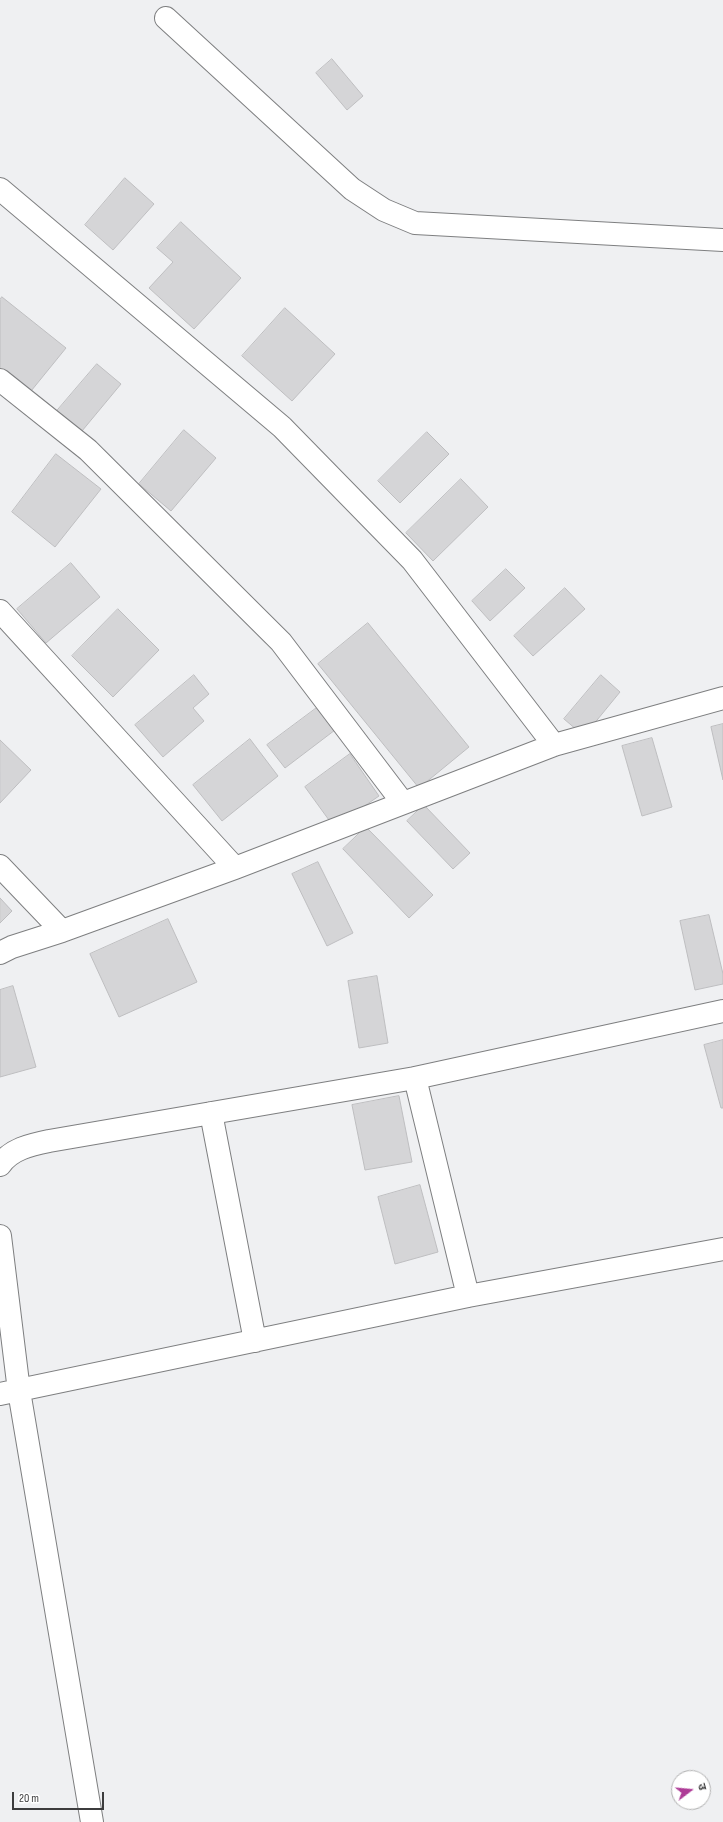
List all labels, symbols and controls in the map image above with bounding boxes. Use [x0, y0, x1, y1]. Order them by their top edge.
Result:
north arrow [671, 1770, 711, 1810]
text: उ [695, 1782, 709, 1792]
scale bar [14, 1784, 106, 1810]
text: 20 m [19, 1791, 39, 1806]

